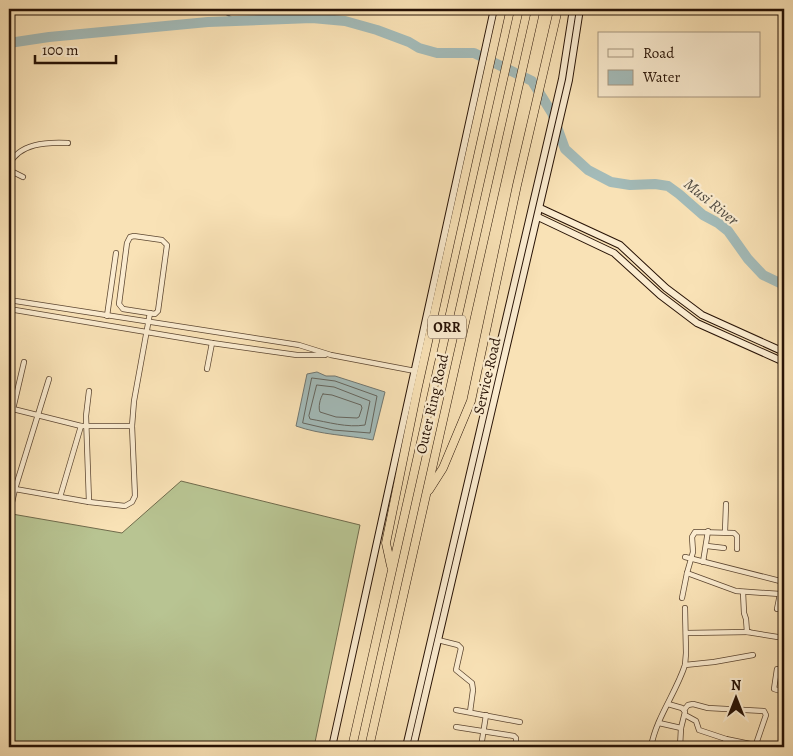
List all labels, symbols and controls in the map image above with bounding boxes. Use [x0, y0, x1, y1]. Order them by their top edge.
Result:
scale bar [35, 32, 116, 64]
legend [598, 32, 760, 98]
text: 100 m [42, 40, 79, 60]
text: Road [643, 43, 675, 63]
text: Water [642, 67, 680, 87]
water label: Musi River [679, 173, 743, 231]
road number: ORR [428, 316, 466, 338]
street label: Service Road [468, 335, 506, 416]
street label: Outer Ring Road [411, 351, 453, 456]
north arrow [710, 674, 760, 724]
text: N [731, 676, 741, 695]

